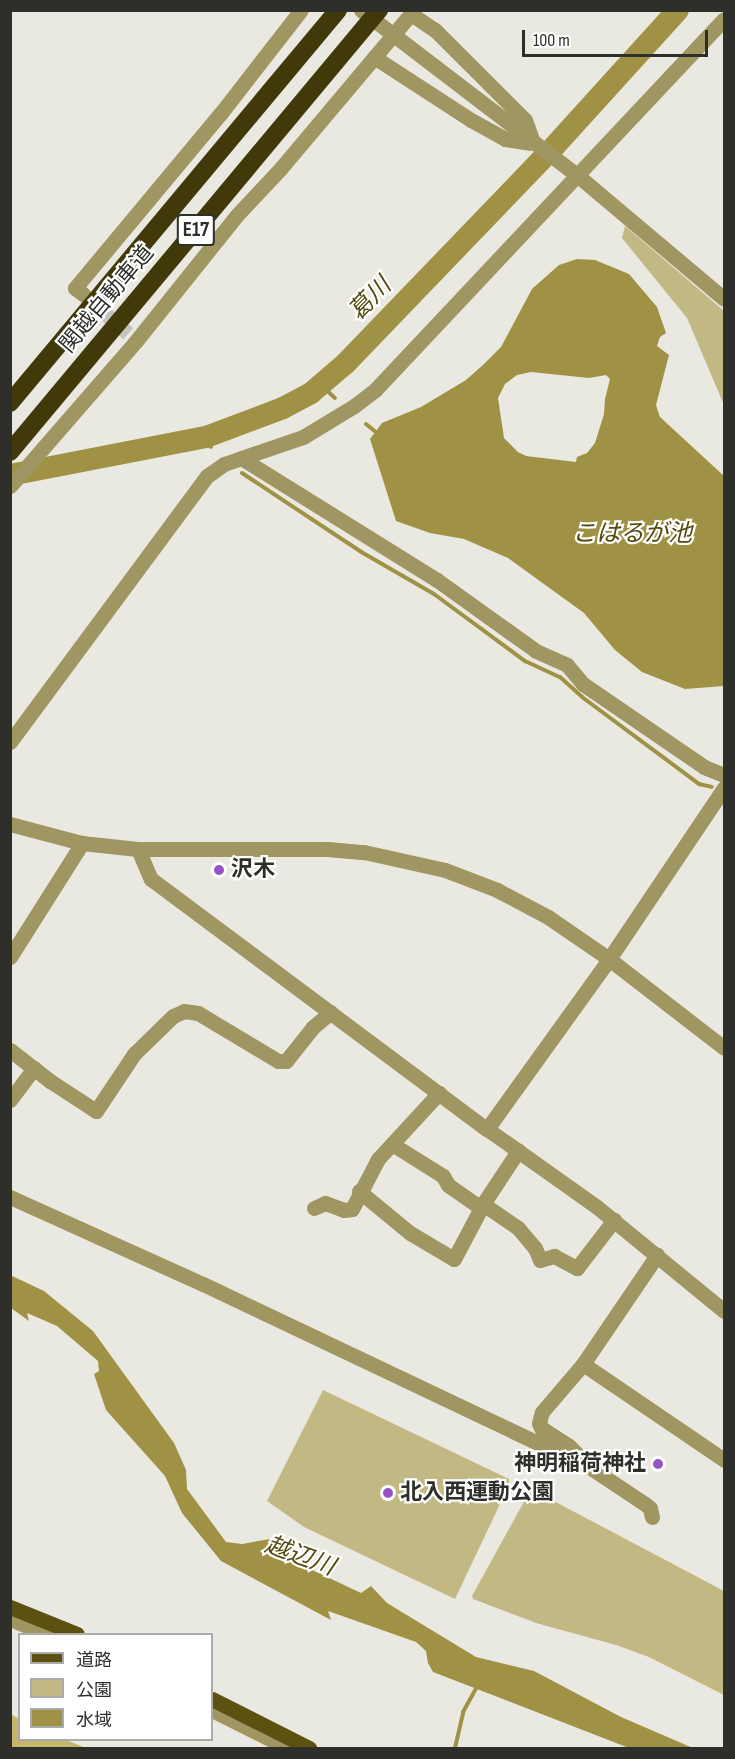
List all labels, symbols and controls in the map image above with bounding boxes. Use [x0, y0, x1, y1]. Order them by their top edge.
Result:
scale bar [525, 18, 711, 56]
text: 100 m [533, 30, 570, 51]
road number: E17 [176, 212, 216, 248]
street label: 関越自動車道 [54, 240, 160, 358]
water label: 葛川 [343, 272, 397, 326]
water label: こはるが池 [572, 520, 692, 548]
place label: 沢木 [231, 857, 275, 883]
marker: 沢木 [212, 863, 226, 877]
place label: 神明稲荷神社 [514, 1451, 646, 1477]
marker: 神明稲荷神社 [651, 1457, 665, 1471]
place label: 北入西運動公園 [400, 1480, 554, 1506]
marker: 北入西運動公園 [381, 1486, 395, 1500]
water label: 越辺川 [261, 1530, 339, 1582]
legend [18, 1633, 213, 1741]
text: 道路 [76, 1650, 112, 1671]
text: 公園 [76, 1680, 112, 1701]
text: 水域 [76, 1710, 112, 1731]

